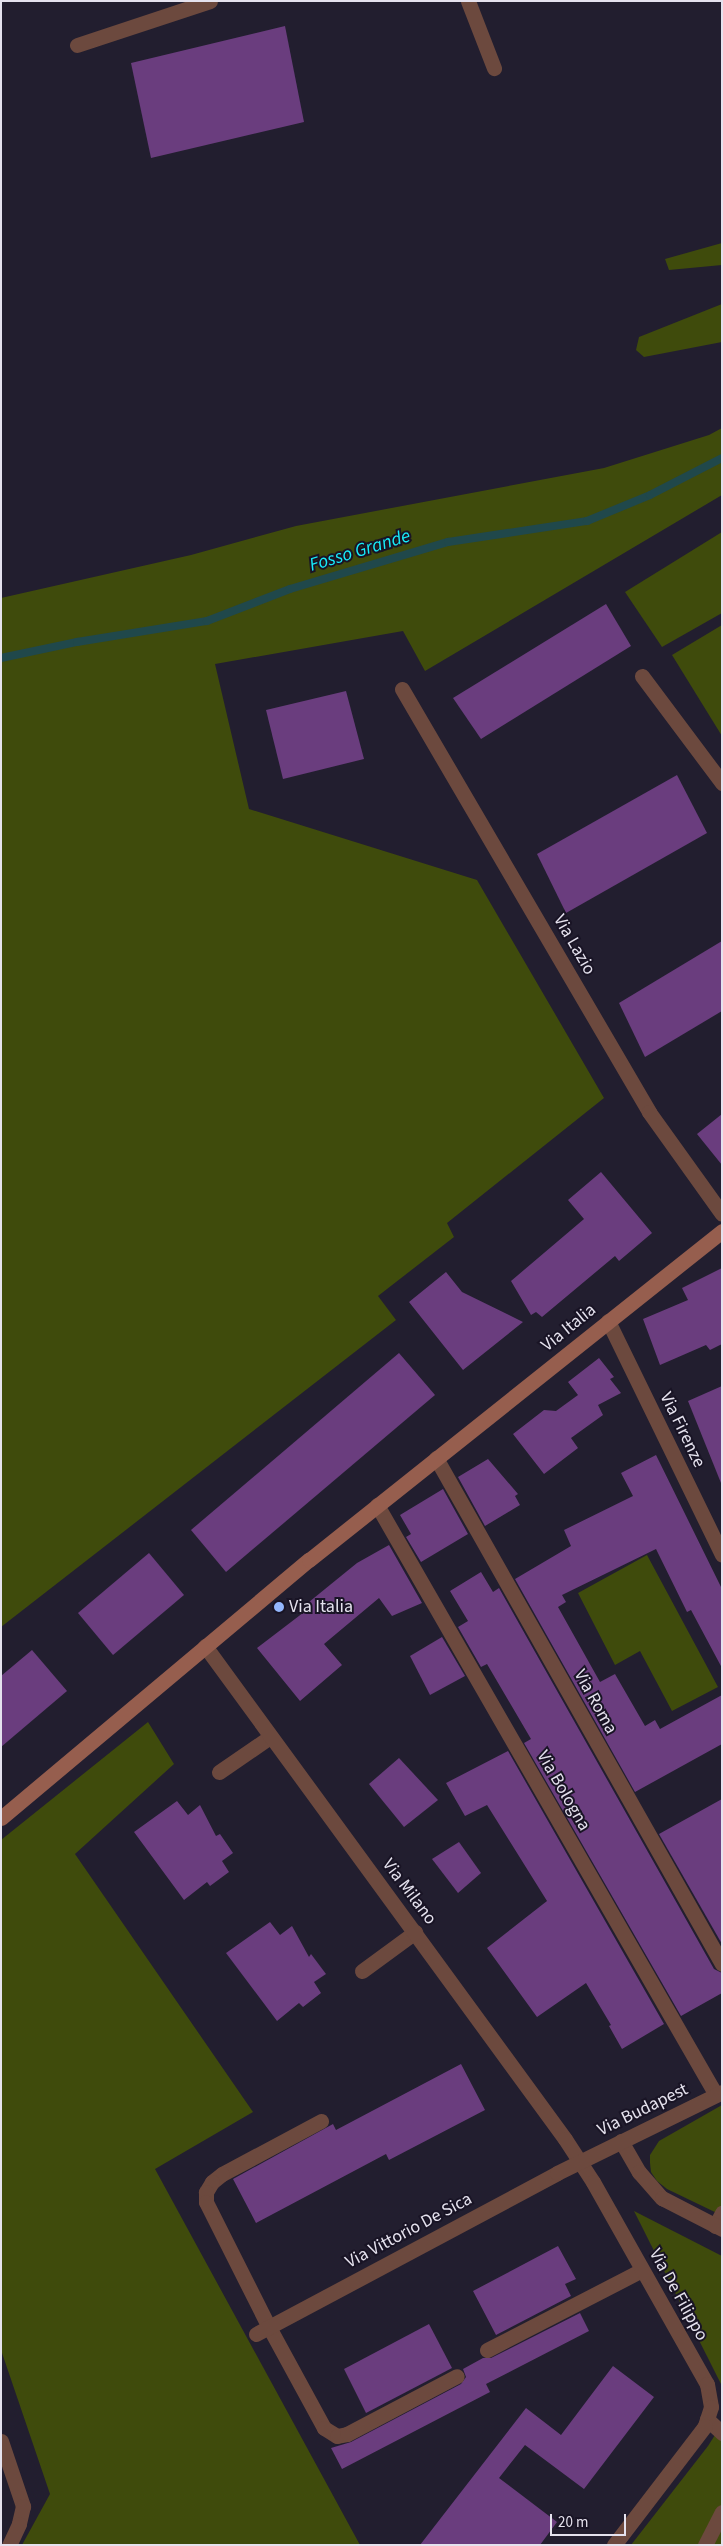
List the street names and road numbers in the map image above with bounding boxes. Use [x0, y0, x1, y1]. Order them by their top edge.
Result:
street label: Via Lazio [548, 911, 600, 979]
street label: Via Italia [537, 1299, 601, 1357]
street label: Via Firenze [655, 1389, 709, 1471]
street label: Via Roma [569, 1666, 621, 1738]
street label: Via Bologna [531, 1747, 595, 1835]
street label: Via Milano [377, 1855, 441, 1929]
street label: Via Budapest [594, 2079, 692, 2141]
street label: Via Vittorio De Sica [342, 2189, 476, 2273]
street label: Via De Filippo [644, 2245, 712, 2345]

